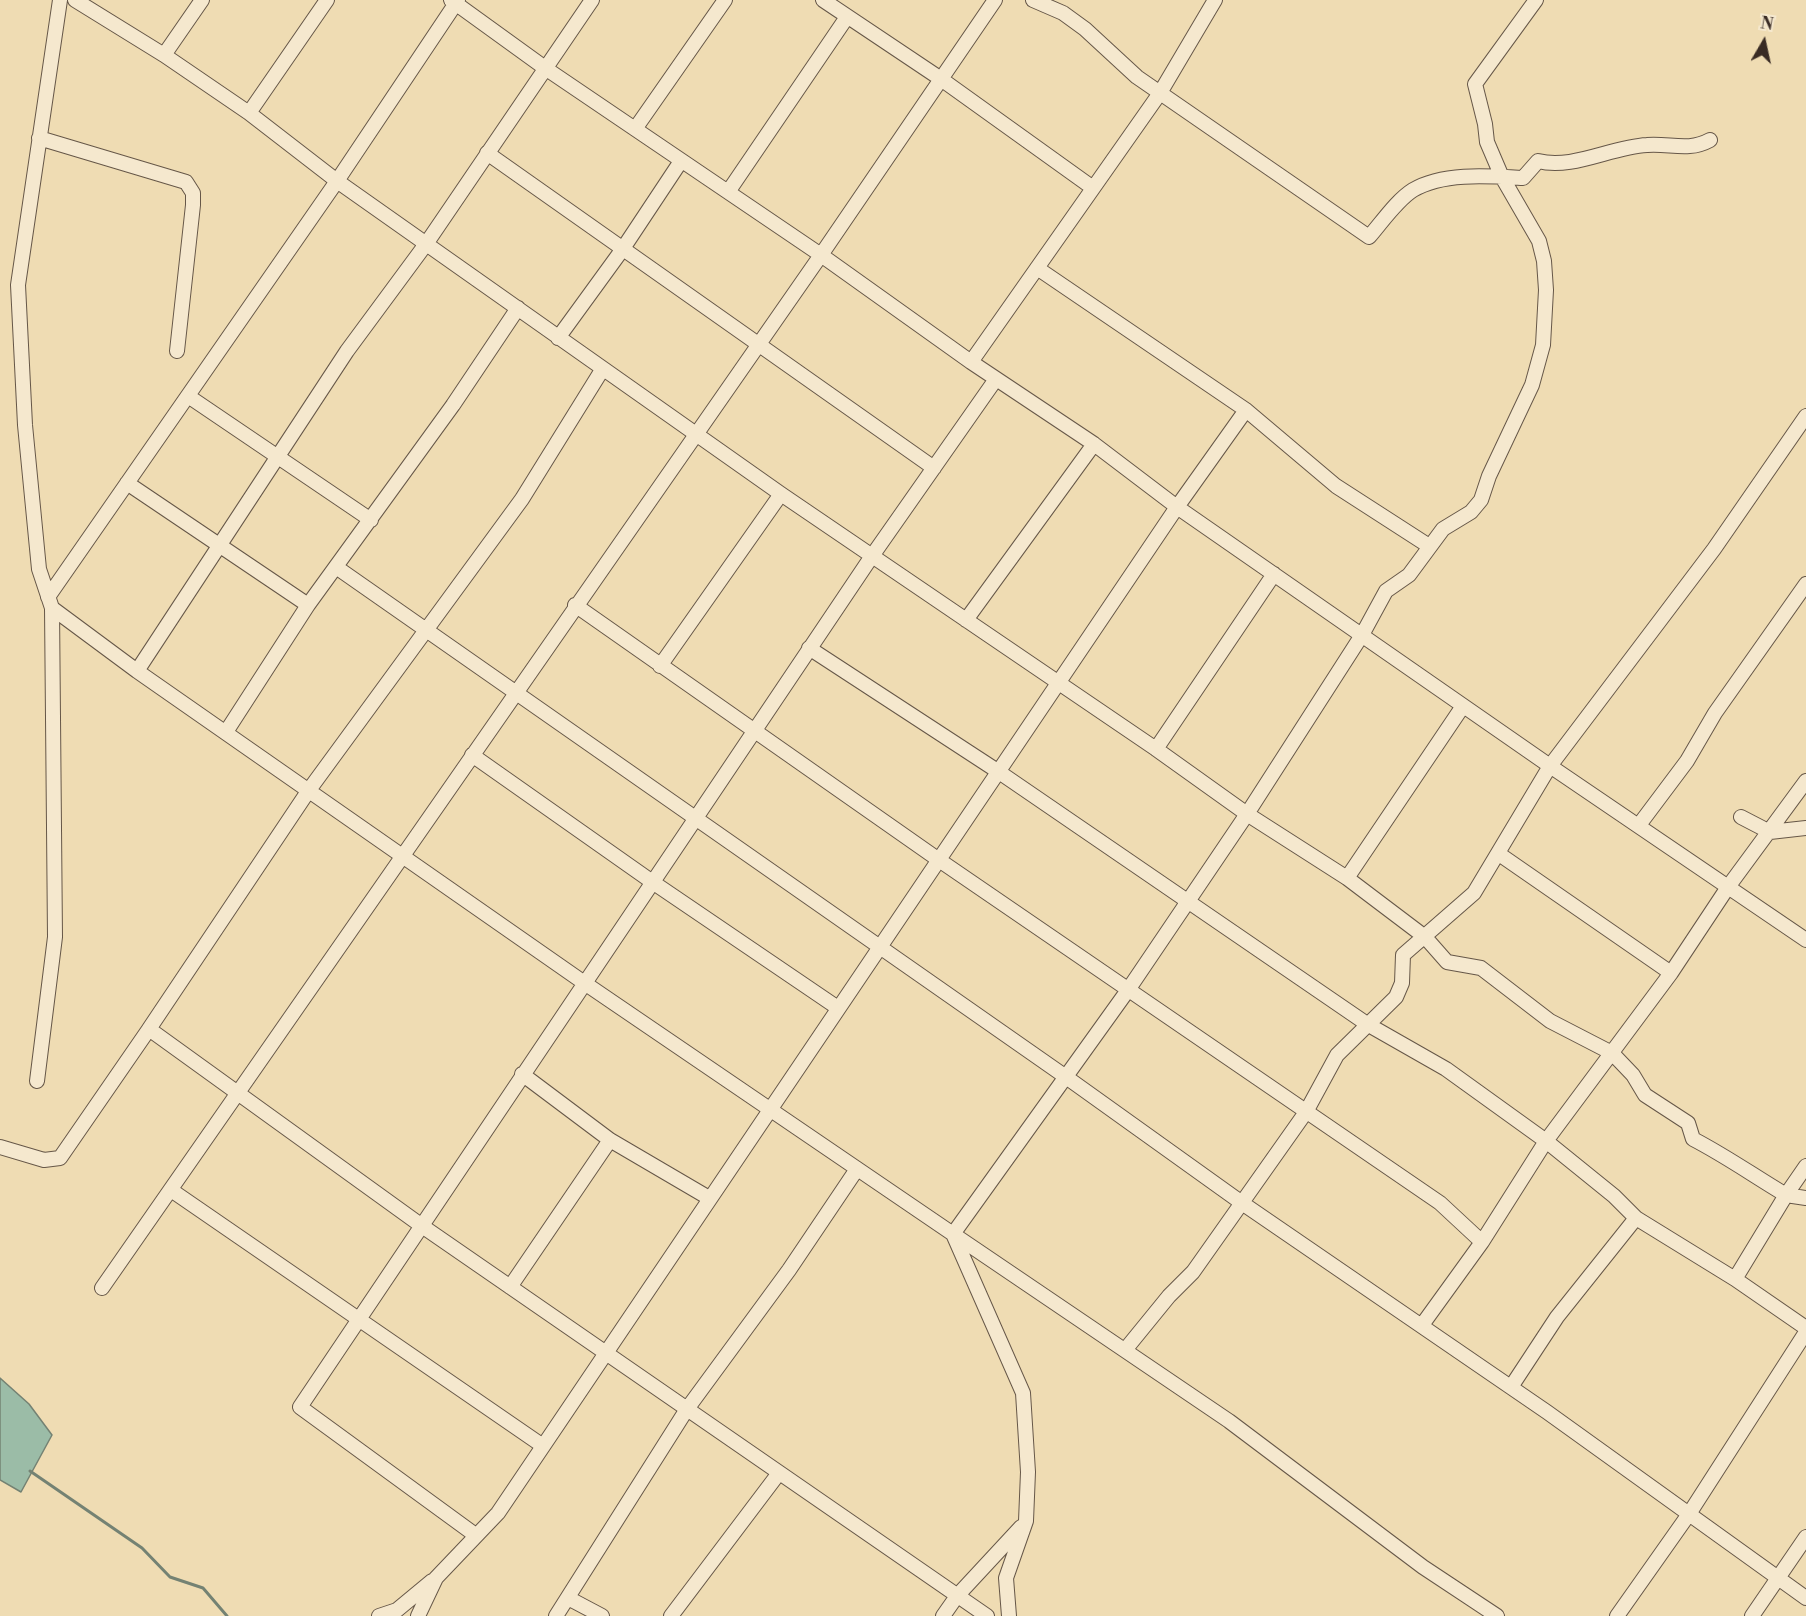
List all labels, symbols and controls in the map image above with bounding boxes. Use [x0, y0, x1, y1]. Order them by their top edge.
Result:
north arrow [1734, 12, 1794, 72]
text: N [1759, 13, 1775, 35]

